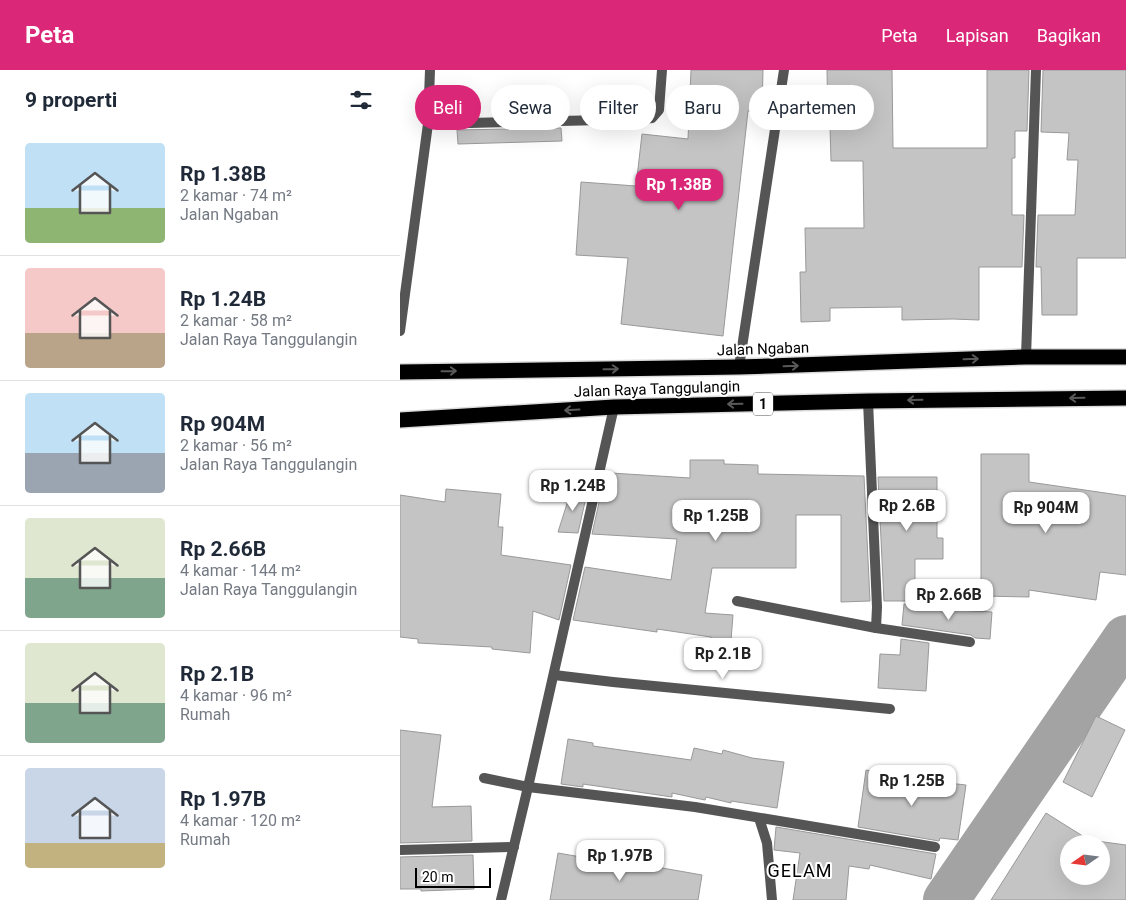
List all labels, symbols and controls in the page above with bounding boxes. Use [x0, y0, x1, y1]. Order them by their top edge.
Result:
text: Peta [25, 21, 74, 49]
text: Peta [881, 25, 918, 46]
text: Lapisan [946, 25, 1009, 46]
text: Bagikan [1037, 25, 1101, 46]
chip: Beli [415, 85, 481, 130]
chip: Sewa [491, 85, 570, 130]
chip: Filter [580, 85, 656, 130]
chip: Baru [666, 85, 739, 130]
chip: Apartemen [749, 85, 874, 130]
icon: filters [347, 86, 375, 114]
text: 9 properti [25, 88, 117, 112]
text: Rp 1.38B [180, 162, 266, 186]
icon: home [65, 163, 125, 223]
pin: Rp 1.38B [627, 168, 731, 211]
text: Rp 1.38B [646, 175, 712, 194]
text: 2 kamar · 74 m² [180, 186, 292, 205]
text: Jalan Ngaban [180, 205, 279, 224]
text: Rp 1.24B [180, 287, 266, 311]
icon: home [65, 288, 125, 348]
text: 2 kamar · 58 m² [180, 311, 292, 330]
text: Jalan Raya Tanggulangin [180, 330, 357, 349]
street label: Jalan Ngaban [717, 338, 809, 360]
one-way arrow [963, 355, 979, 364]
one-way arrow [783, 361, 799, 370]
one-way arrow [602, 364, 619, 374]
one-way arrow [440, 366, 456, 376]
street label: Jalan Raya Tanggulangin [574, 377, 740, 401]
road number: 1 [753, 392, 773, 416]
one-way arrow [1070, 393, 1086, 403]
one-way arrow [907, 395, 924, 405]
one-way arrow [727, 399, 744, 409]
one-way arrow [565, 405, 581, 414]
text: Rp 904M [180, 412, 265, 436]
icon: home [65, 413, 125, 473]
text: 2 kamar · 56 m² [180, 436, 292, 455]
text: Jalan Raya Tanggulangin [180, 455, 357, 474]
pin: Rp 1.24B [521, 470, 625, 512]
text: Rp 1.24B [540, 476, 606, 495]
pin: Rp 2.6B [861, 490, 953, 532]
pin: Rp 904M [1000, 492, 1092, 534]
text: Rp 2.6B [879, 496, 935, 515]
text: Rp 904M [1014, 498, 1078, 517]
pin: Rp 1.25B [664, 500, 768, 542]
text: Rp 1.25B [683, 506, 749, 525]
text: Rp 2.66B [180, 537, 266, 561]
icon: home [65, 538, 125, 598]
text: 4 kamar · 144 m² [180, 561, 301, 580]
pin: Rp 2.66B [897, 578, 1001, 621]
text: Jalan Raya Tanggulangin [180, 580, 357, 599]
text: Rp 2.66B [916, 585, 982, 604]
pin: Rp 2.1B [677, 638, 769, 680]
text: Rp 2.1B [695, 644, 751, 663]
text: Rp 2.1B [180, 662, 254, 686]
icon: home [65, 663, 125, 723]
text: 4 kamar · 96 m² [180, 686, 292, 705]
text: Rumah [180, 705, 230, 724]
pin: Rp 1.25B [860, 764, 964, 807]
text: Rp 1.25B [879, 771, 945, 790]
text: Rp 1.97B [180, 787, 266, 811]
icon: home [65, 788, 125, 848]
text: 4 kamar · 120 m² [180, 811, 301, 830]
text: Rumah [180, 830, 230, 849]
north arrow [1060, 835, 1110, 885]
map controls [1060, 835, 1110, 885]
pin: Rp 1.97B [568, 840, 672, 882]
text: Rp 1.97B [587, 846, 653, 865]
district label: GELAM [768, 860, 832, 881]
scale bar [415, 865, 491, 888]
text: 20 m [422, 869, 454, 885]

